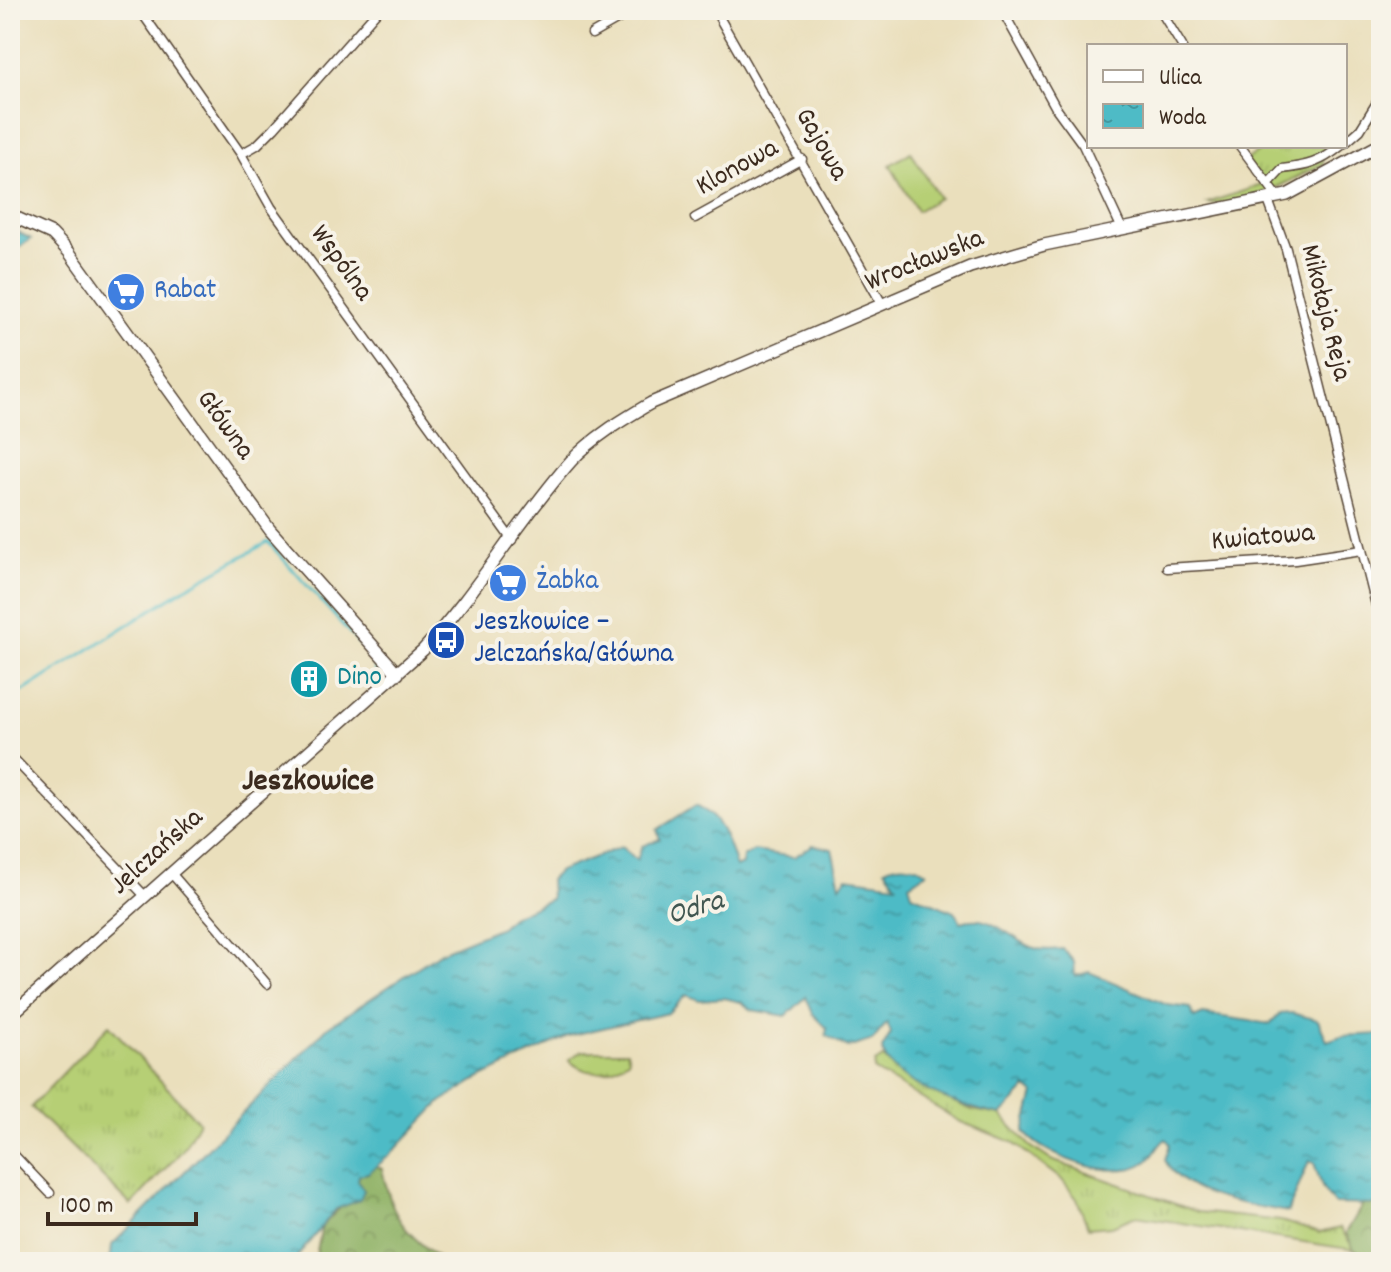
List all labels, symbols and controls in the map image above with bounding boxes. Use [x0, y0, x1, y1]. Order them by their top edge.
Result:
legend [1087, 44, 1347, 148]
text: Ulica [1159, 62, 1202, 96]
street label: Gajowa [783, 101, 857, 190]
text: Woda [1159, 102, 1207, 136]
street label: Klonowa [690, 130, 787, 208]
street label: Wspólna [299, 217, 382, 311]
street label: Wrocławska [860, 220, 991, 304]
street label: Mikołaja Reja [1288, 241, 1360, 386]
supermarket icon: Rabat [105, 271, 147, 313]
place label: Rabat [154, 272, 216, 312]
street label: Główna [185, 383, 264, 470]
street label: Kwiatowa [1210, 515, 1317, 563]
supermarket icon: Żabka [487, 562, 529, 604]
place label: Żabka [536, 563, 599, 603]
place label: Jeszkowice – Jelczańska/Główna [474, 604, 674, 676]
bus stop icon: Jeszkowice – Jelczańska/Główna [425, 619, 467, 661]
building icon: Dino [288, 658, 330, 700]
place label: Dino [337, 659, 382, 699]
district label: Jeszkowice [242, 760, 374, 806]
street label: Jelczańska [102, 800, 214, 906]
water label: Odra [663, 881, 731, 939]
scale bar [48, 1176, 196, 1226]
text: 100 m [60, 1190, 113, 1224]

